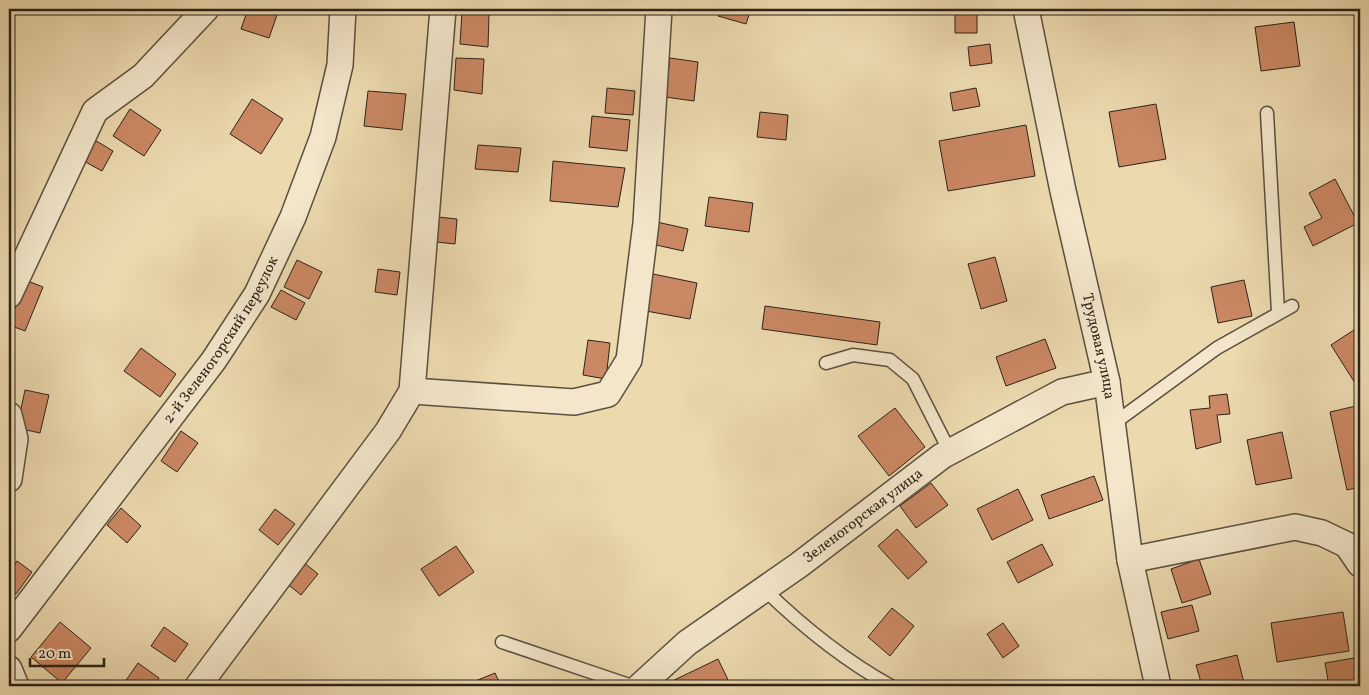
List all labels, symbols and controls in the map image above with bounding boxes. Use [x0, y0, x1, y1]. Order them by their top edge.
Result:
street label: 2-й Зеленогорский переулок [159, 253, 284, 428]
street label: Трудовая улица [1076, 291, 1120, 401]
street label: Зеленогорская улица [799, 464, 928, 568]
scale bar [30, 635, 104, 667]
text: 20 m [38, 644, 71, 665]

